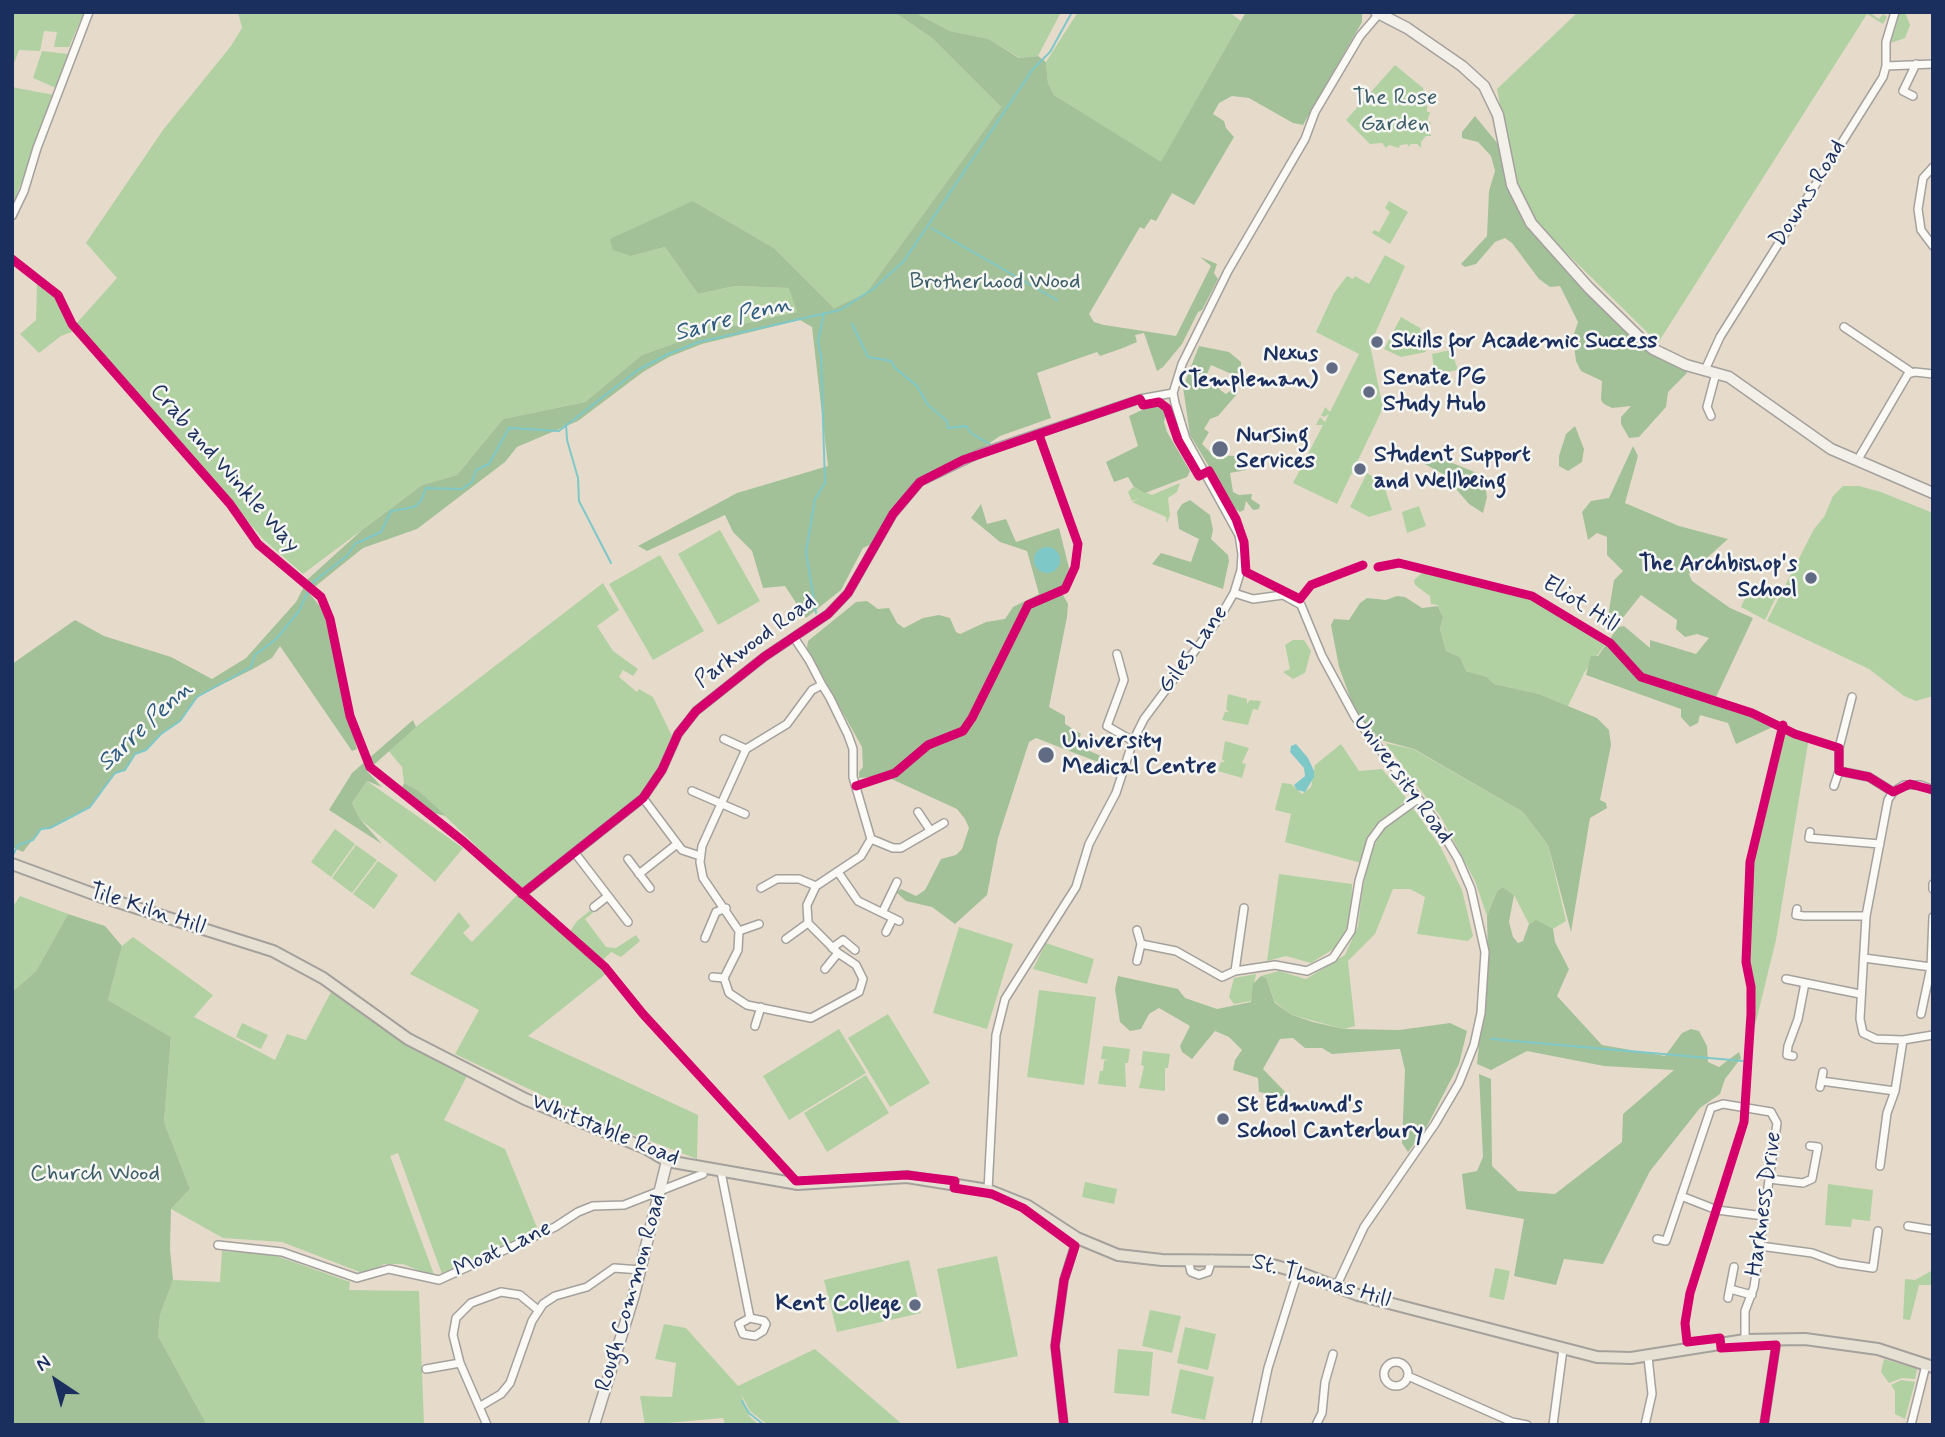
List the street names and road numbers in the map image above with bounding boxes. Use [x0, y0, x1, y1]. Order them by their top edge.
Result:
street label: Downs Road [1765, 135, 1853, 253]
street label: Crab and Winkle Way [143, 379, 305, 559]
street label: Eliot Hill [1537, 571, 1623, 639]
street label: Parkwood Road [690, 589, 822, 695]
street label: Giles Lane [1153, 601, 1235, 699]
street label: University Road [1346, 710, 1458, 850]
street label: Tile Kiln Hill [85, 878, 209, 942]
street label: Whitstable Road [527, 1089, 683, 1173]
street label: Harkness Drive [1741, 1130, 1789, 1278]
street label: Rough Common Road [591, 1191, 673, 1395]
street label: Moat Lane [450, 1215, 556, 1285]
street label: St. Thomas Hill [1249, 1249, 1393, 1315]

